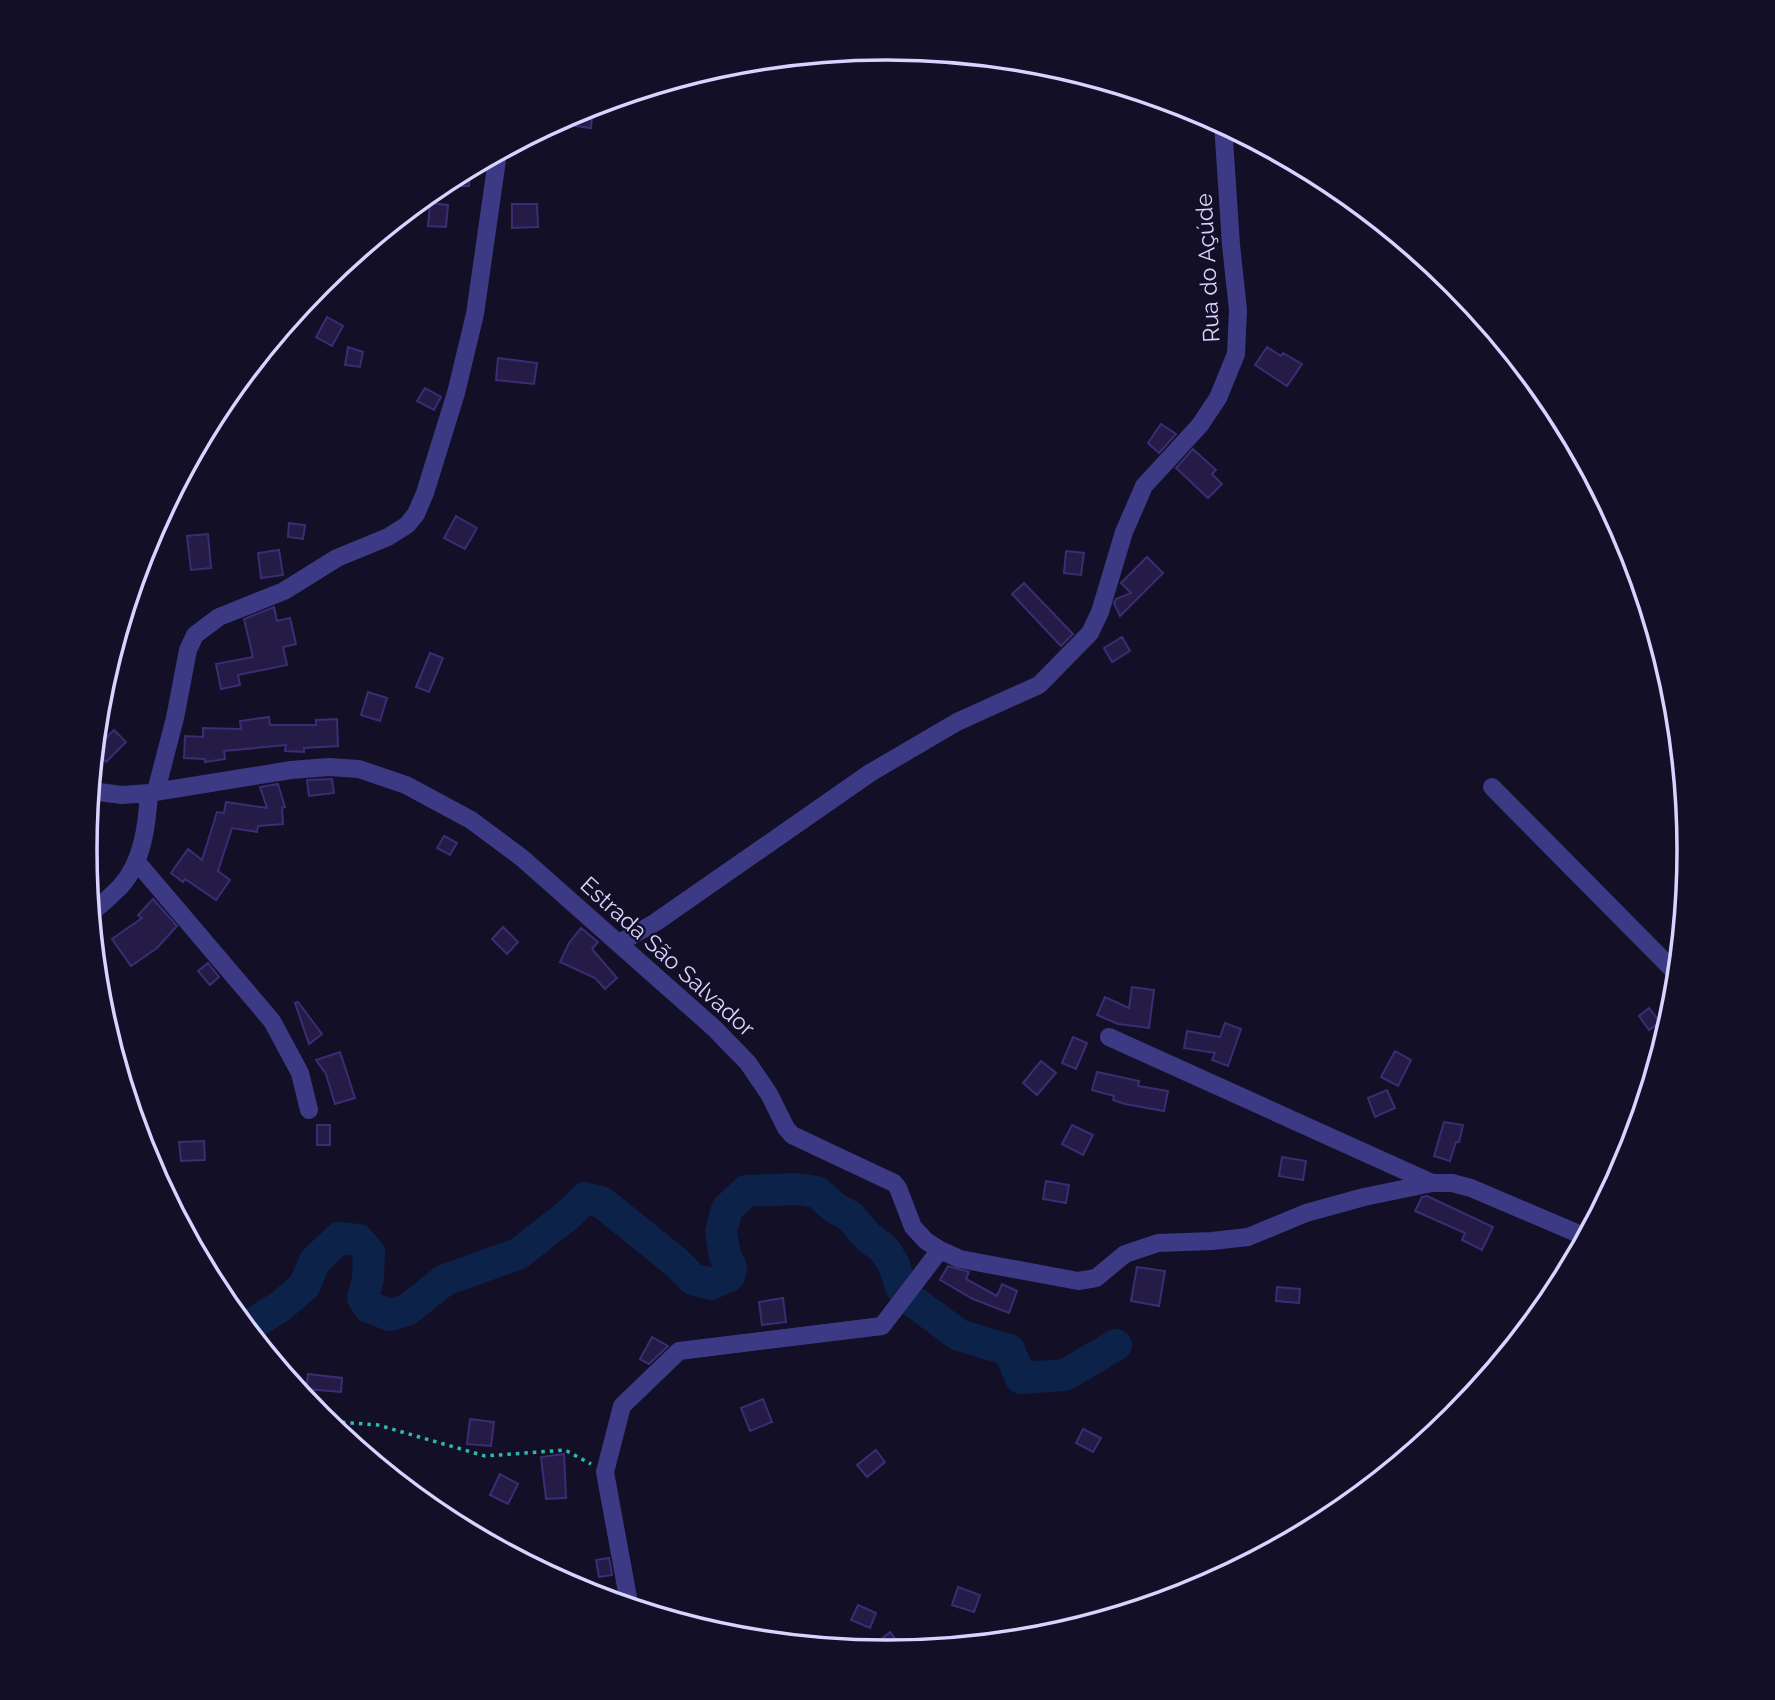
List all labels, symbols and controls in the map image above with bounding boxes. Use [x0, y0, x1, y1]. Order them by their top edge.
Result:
street label: Rua do Açúde [1190, 193, 1224, 343]
street label: Estrada São Salvador [575, 871, 761, 1041]

